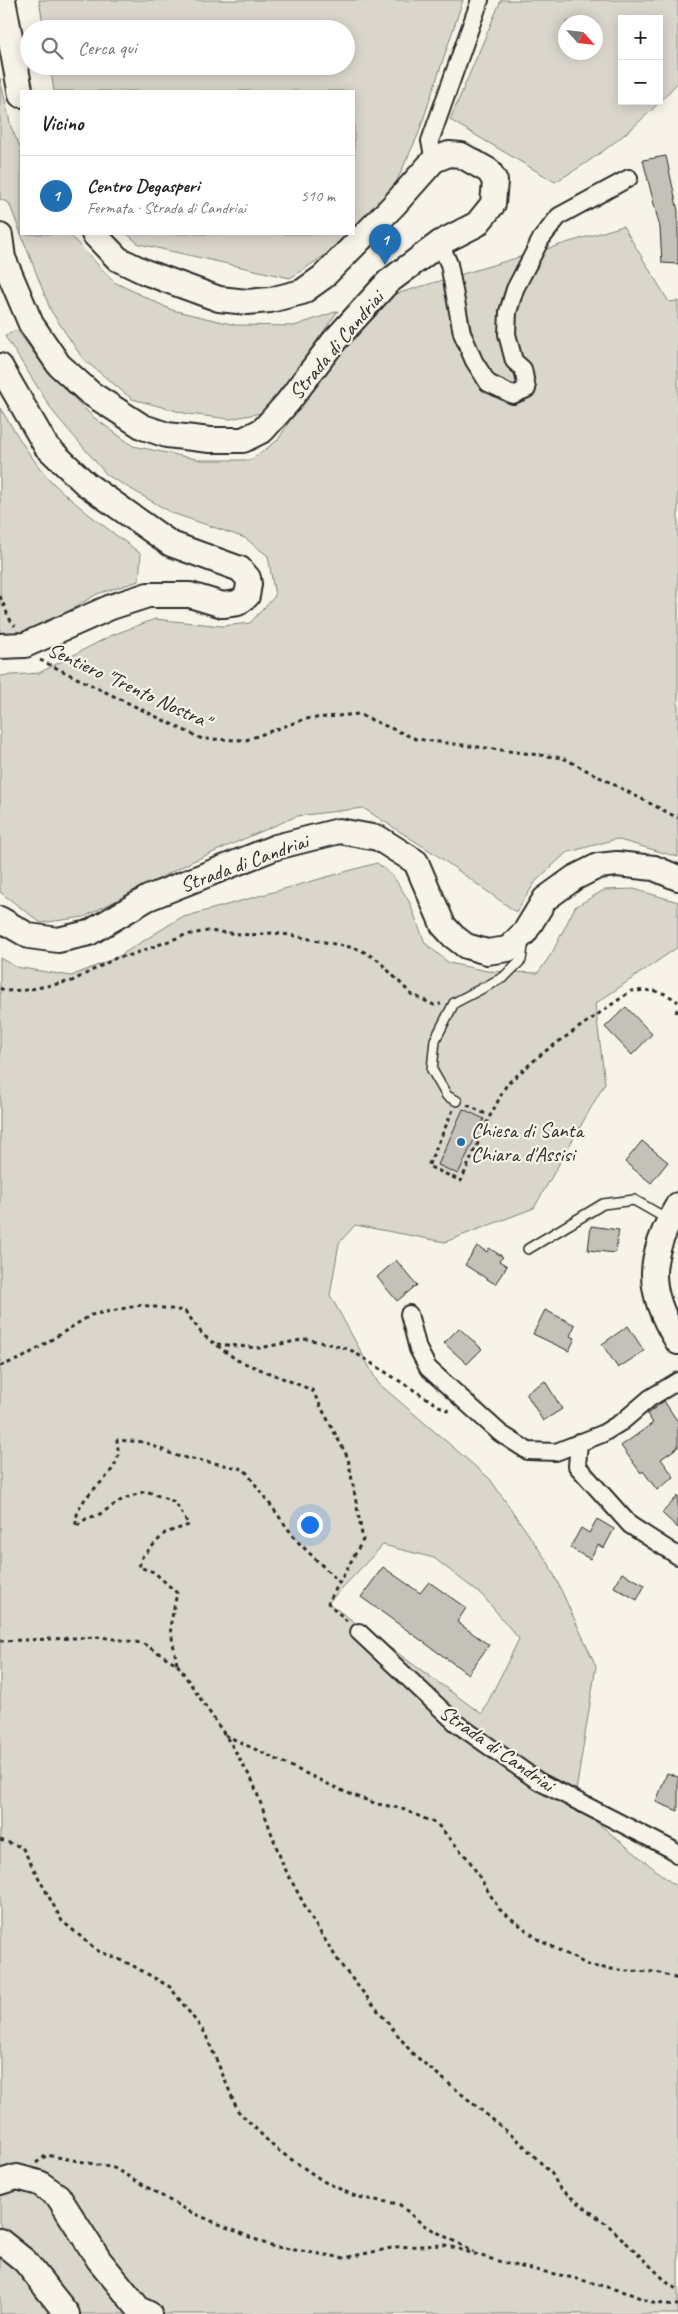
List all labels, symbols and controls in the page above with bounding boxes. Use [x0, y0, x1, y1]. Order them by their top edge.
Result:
north arrow [558, 15, 603, 60]
map controls [618, 15, 663, 105]
button: + [618, 15, 663, 60]
search box [20, 20, 355, 75]
icon: search [38, 34, 66, 62]
text: Cerca qui [78, 36, 137, 60]
button: − [618, 60, 663, 105]
text: Vicino [40, 110, 83, 136]
text: Centro Degasperi [87, 174, 199, 198]
text: 1 [52, 186, 60, 206]
text: 510 m [301, 186, 335, 206]
text: Fermata · Strada di Candriai [87, 198, 246, 218]
pin: 1 [369, 224, 401, 265]
street label: Strada di Candriai [283, 283, 391, 405]
street label: Sentiero "Trento Nostra" [44, 636, 218, 736]
street label: Strada di Candriai [177, 827, 314, 898]
place label: Chiesa di Santa Chiara d'Assisi [471, 1117, 586, 1167]
marker: Chiesa di Santa Chiara d'Assisi [455, 1136, 467, 1148]
your location [297, 1512, 323, 1538]
street label: Strada di Candriai [435, 1699, 562, 1799]

